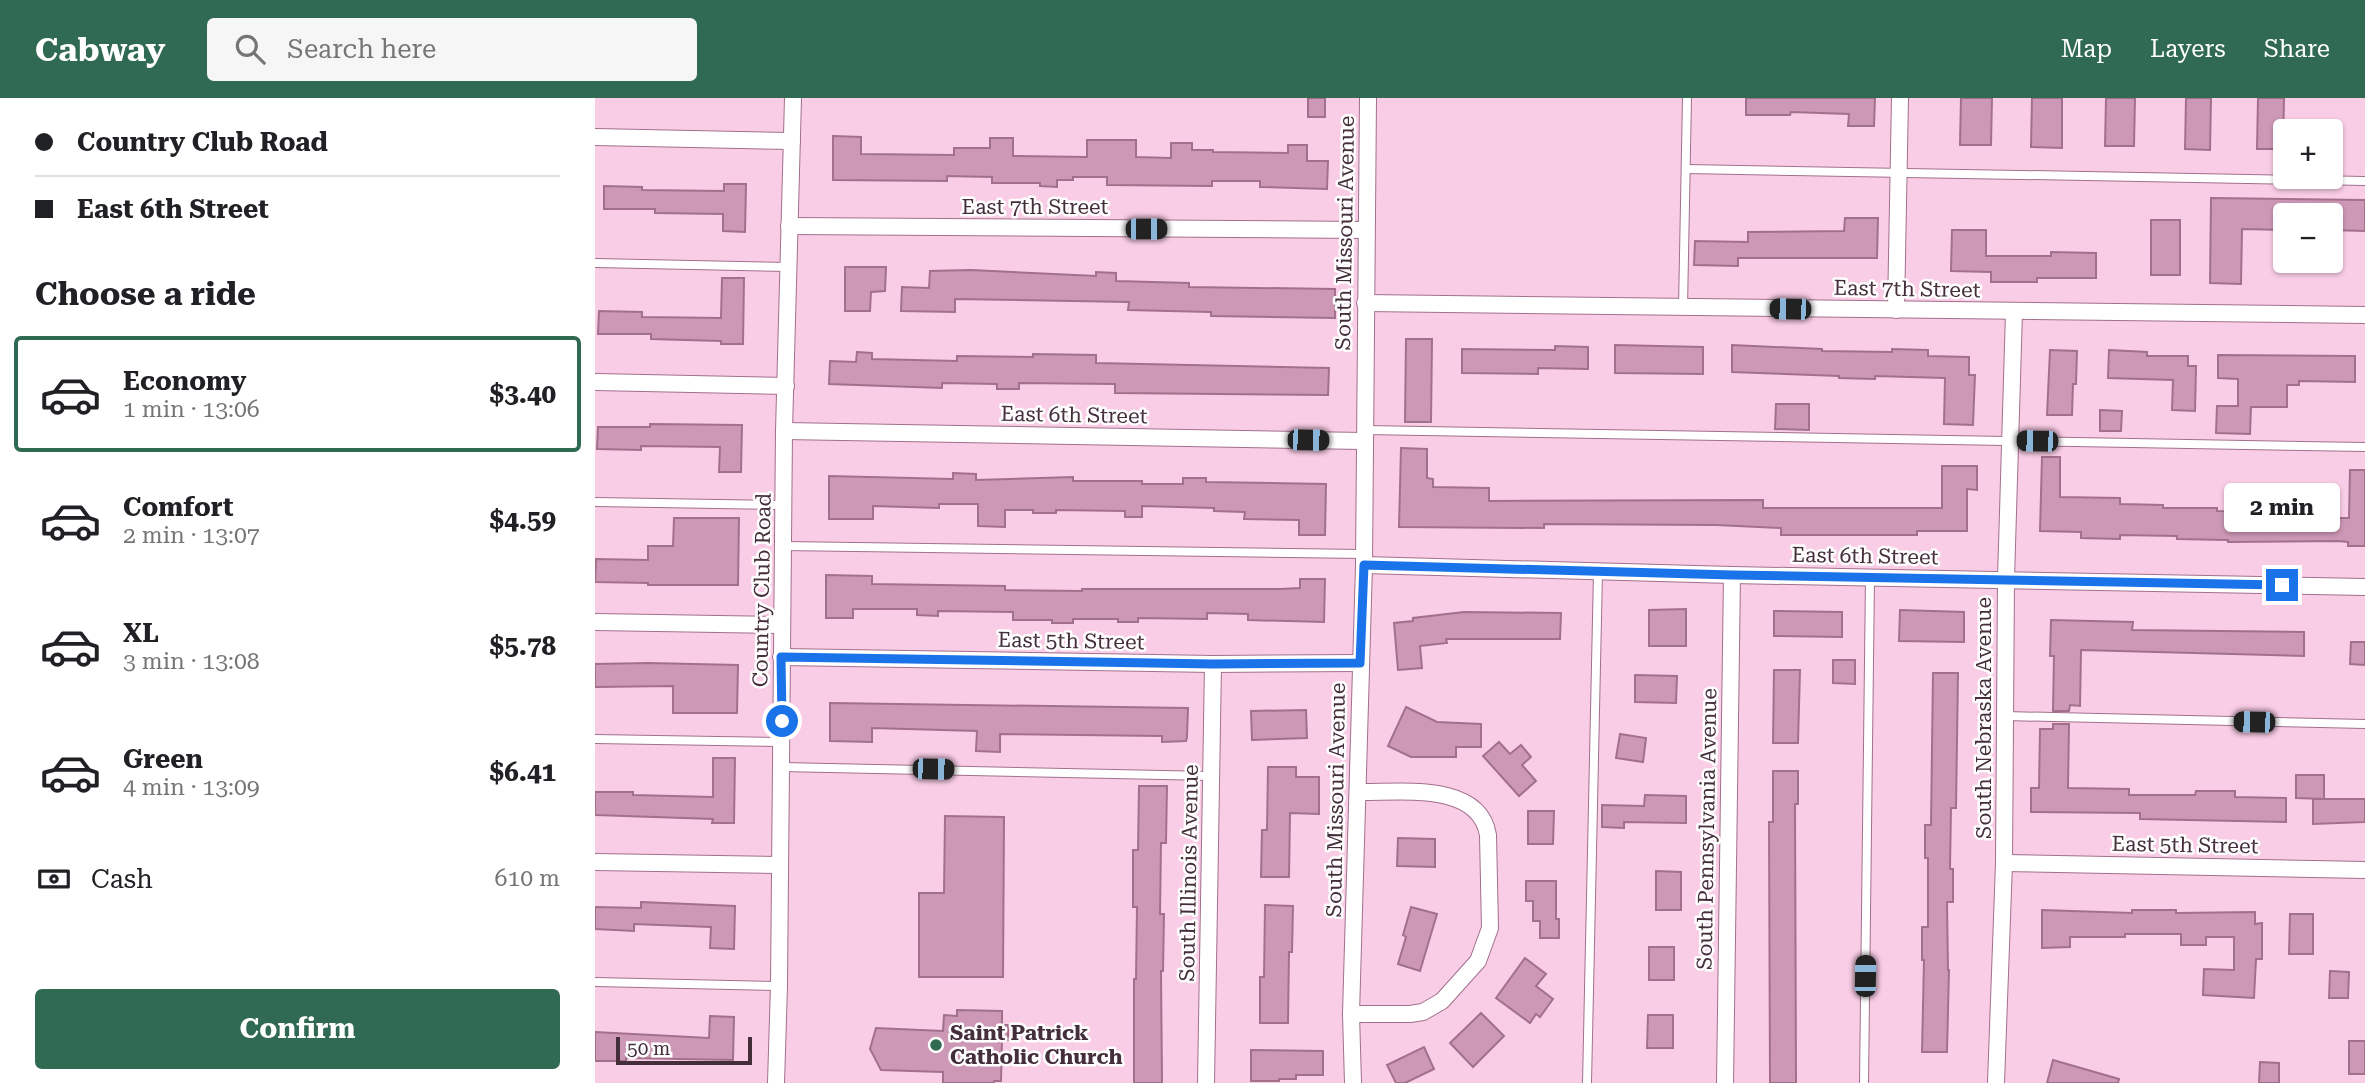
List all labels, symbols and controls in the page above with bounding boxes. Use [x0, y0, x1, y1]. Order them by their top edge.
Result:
search box [207, 18, 697, 81]
text: Cabway [35, 30, 165, 69]
icon: search [231, 30, 269, 68]
text: Search here [287, 34, 436, 64]
text: Map [2061, 35, 2112, 63]
text: Layers [2150, 35, 2226, 63]
text: Share [2264, 35, 2330, 63]
street label: South Missouri Avenue [1331, 116, 1359, 350]
map controls [2273, 119, 2343, 273]
button: + [2273, 119, 2343, 189]
text: Country Club Road [77, 127, 328, 157]
text: East 6th Street [77, 194, 269, 224]
street label: East 7th Street [962, 195, 1109, 219]
button: − [2273, 203, 2343, 273]
car [1126, 219, 1168, 240]
text: Choose a ride [35, 275, 256, 313]
street label: East 7th Street [1833, 276, 1981, 302]
car [1769, 298, 1812, 320]
icon: car [39, 363, 102, 426]
text: Economy [123, 366, 246, 396]
text: $3.40 [490, 379, 556, 409]
text: 1 min · 13:06 [123, 396, 260, 423]
street label: East 6th Street [1000, 402, 1148, 428]
car [1287, 429, 1330, 451]
car [2016, 430, 2059, 452]
callout: 2 min [2224, 484, 2340, 532]
icon: car [39, 489, 102, 552]
text: Comfort [123, 492, 233, 522]
street label: Country Club Road [748, 492, 776, 687]
text: 2 min [2250, 494, 2314, 521]
text: $4.59 [490, 505, 556, 535]
text: 2 min · 13:07 [123, 522, 260, 549]
street label: East 6th Street [1791, 543, 1939, 569]
route end [2266, 569, 2298, 601]
street label: South Nebraska Avenue [1972, 597, 1996, 839]
icon: car [39, 615, 102, 678]
text: XL [123, 618, 159, 648]
street label: East 5th Street [997, 628, 1145, 654]
text: $5.78 [490, 631, 556, 661]
text: 3 min · 13:08 [123, 648, 260, 675]
street label: South Missouri Avenue [1322, 683, 1350, 917]
street label: South Pennsylvania Avenue [1693, 688, 1721, 970]
route start [766, 705, 798, 737]
car [2233, 711, 2276, 733]
icon: car [39, 741, 102, 804]
text: Green [123, 744, 203, 774]
text: $6.41 [490, 757, 556, 787]
car [912, 758, 955, 780]
street label: South Illinois Avenue [1175, 764, 1203, 982]
text: 4 min · 13:09 [123, 774, 260, 801]
street label: East 5th Street [2111, 832, 2259, 858]
icon: cash [35, 860, 73, 898]
text: Cash [91, 864, 153, 894]
text: 610 m [495, 865, 560, 892]
car [1855, 955, 1876, 997]
button: Confirm [35, 989, 560, 1069]
place label: Saint Patrick Catholic Church [950, 1021, 1123, 1069]
scale bar [616, 1034, 753, 1066]
text: 50 m [627, 1037, 670, 1060]
marker: Saint Patrick Catholic Church [928, 1037, 944, 1053]

